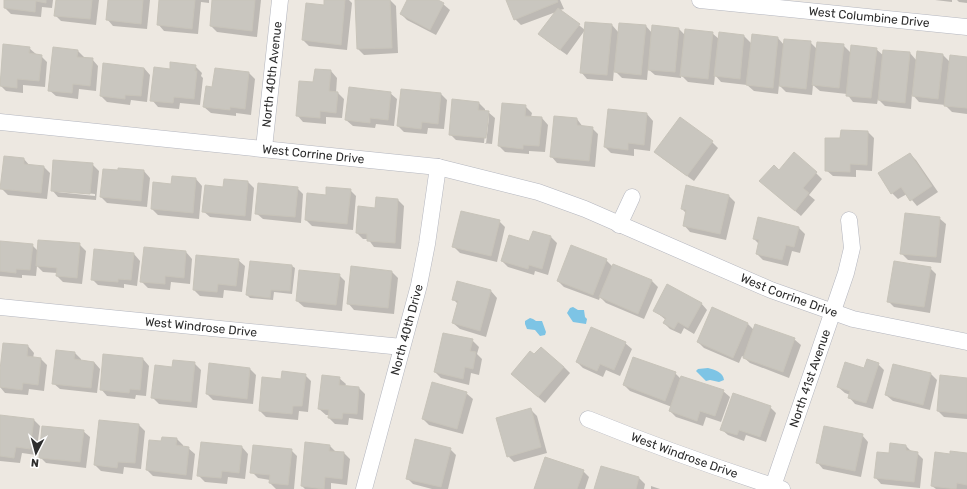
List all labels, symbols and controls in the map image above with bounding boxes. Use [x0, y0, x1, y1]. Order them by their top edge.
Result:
street label: West Columbine Drive [808, 4, 931, 30]
street label: North 40th Avenue [259, 20, 285, 128]
street label: West Corrine Drive [262, 142, 365, 166]
street label: West Corrine Drive [738, 271, 840, 320]
street label: North 40th Drive [388, 282, 426, 377]
street label: West Windrose Drive [144, 314, 258, 340]
street label: North 41st Avenue [787, 327, 833, 429]
street label: West Windrose Drive [629, 430, 740, 481]
north arrow [16, 433, 56, 473]
text: N [30, 456, 40, 469]

